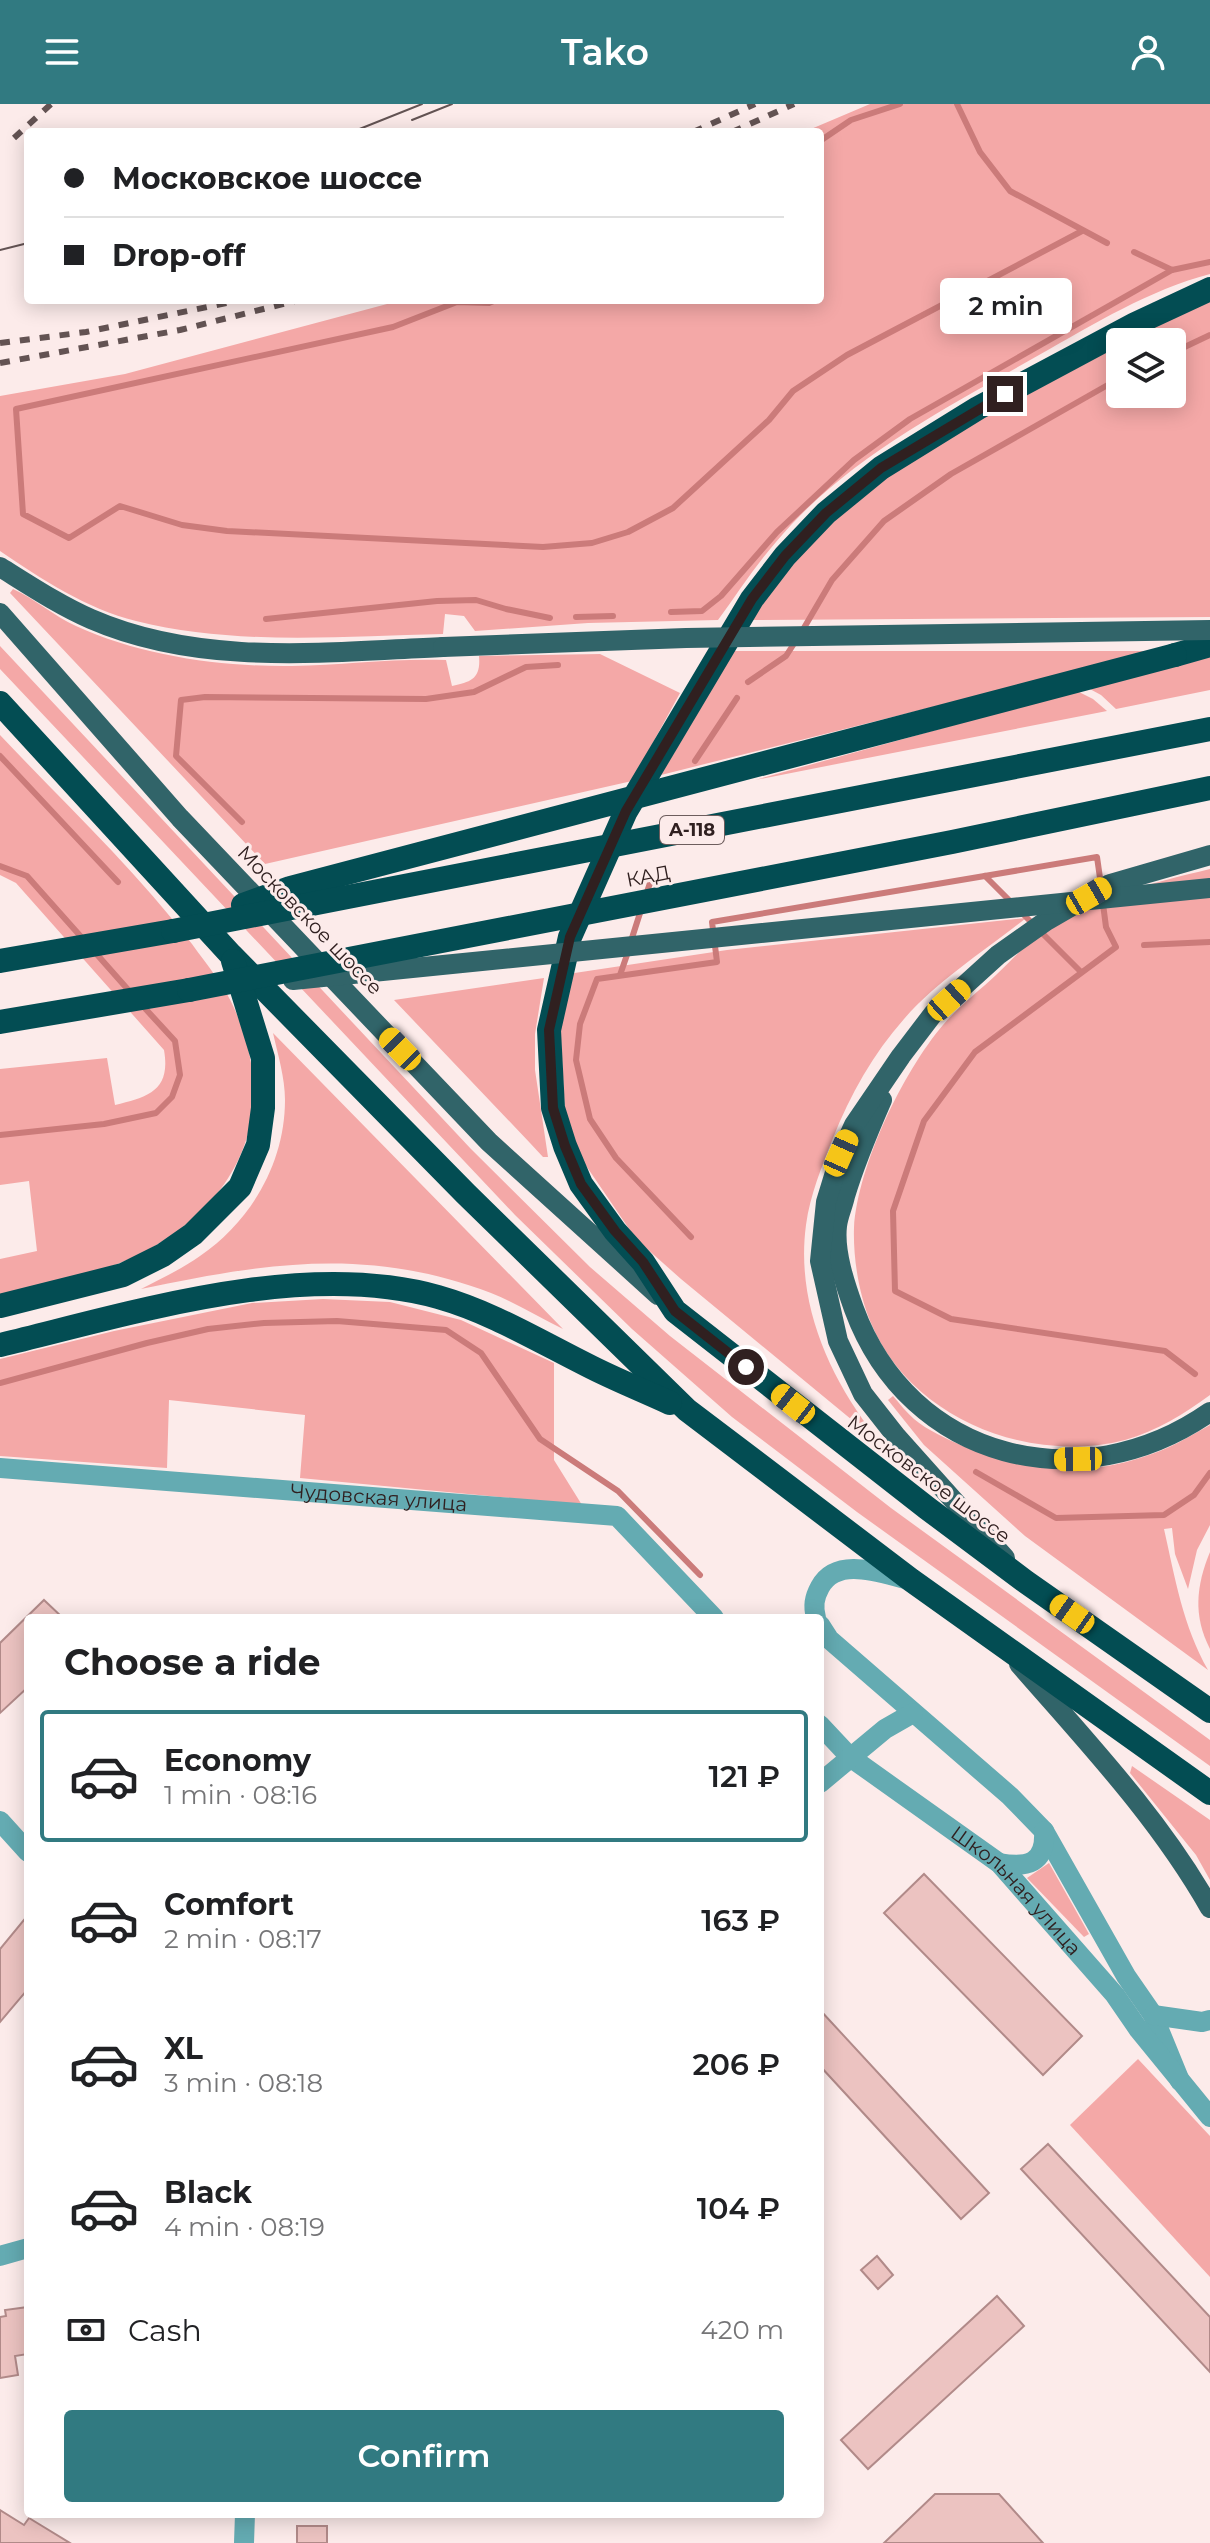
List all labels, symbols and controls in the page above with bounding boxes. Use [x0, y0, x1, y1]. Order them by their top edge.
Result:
icon: menu [40, 30, 84, 74]
text: Tako [561, 30, 649, 74]
icon: person [1126, 30, 1170, 74]
text: Московское шоссе [112, 160, 422, 197]
text: Drop-off [112, 237, 245, 274]
callout: 2 min [939, 278, 1071, 334]
text: 2 min [968, 290, 1044, 322]
map controls [1106, 328, 1186, 408]
button: layers [1106, 328, 1186, 408]
route end [987, 376, 1023, 412]
road number: А-118 [660, 816, 724, 844]
street label: Московское шоссе [233, 840, 387, 1000]
street label: КАД [624, 860, 672, 892]
car [1062, 874, 1116, 918]
car [923, 975, 975, 1025]
car [375, 1023, 425, 1075]
car [820, 1126, 862, 1180]
route start [728, 1349, 764, 1385]
car [767, 1380, 819, 1428]
street label: Московское шоссе [843, 1410, 1015, 1548]
car [1054, 1447, 1102, 1471]
street label: Чудовская улица [290, 1479, 468, 1516]
car [1045, 1590, 1099, 1638]
text: Choose a ride [64, 1640, 321, 1684]
icon: car [68, 1740, 140, 1812]
text: Economy [164, 1742, 311, 1779]
text: 121 ₽ [709, 1758, 780, 1795]
text: 1 min · 08:16 [164, 1779, 317, 1811]
street label: Школьная улица [946, 1821, 1086, 1960]
icon: car [68, 1884, 140, 1956]
text: Comfort [164, 1886, 294, 1923]
text: 163 ₽ [701, 1902, 780, 1939]
text: 2 min · 08:17 [164, 1923, 322, 1955]
icon: car [68, 2028, 140, 2100]
text: XL [164, 2030, 203, 2067]
text: 206 ₽ [692, 2046, 780, 2083]
text: 3 min · 08:18 [164, 2067, 323, 2099]
icon: car [68, 2172, 140, 2244]
text: Black [164, 2174, 252, 2211]
text: 104 ₽ [697, 2190, 780, 2227]
text: 4 min · 08:19 [164, 2211, 325, 2243]
icon: cash [64, 2308, 108, 2352]
text: Cash [128, 2312, 202, 2349]
text: 420 m [701, 2314, 784, 2346]
button: Confirm [64, 2410, 784, 2502]

